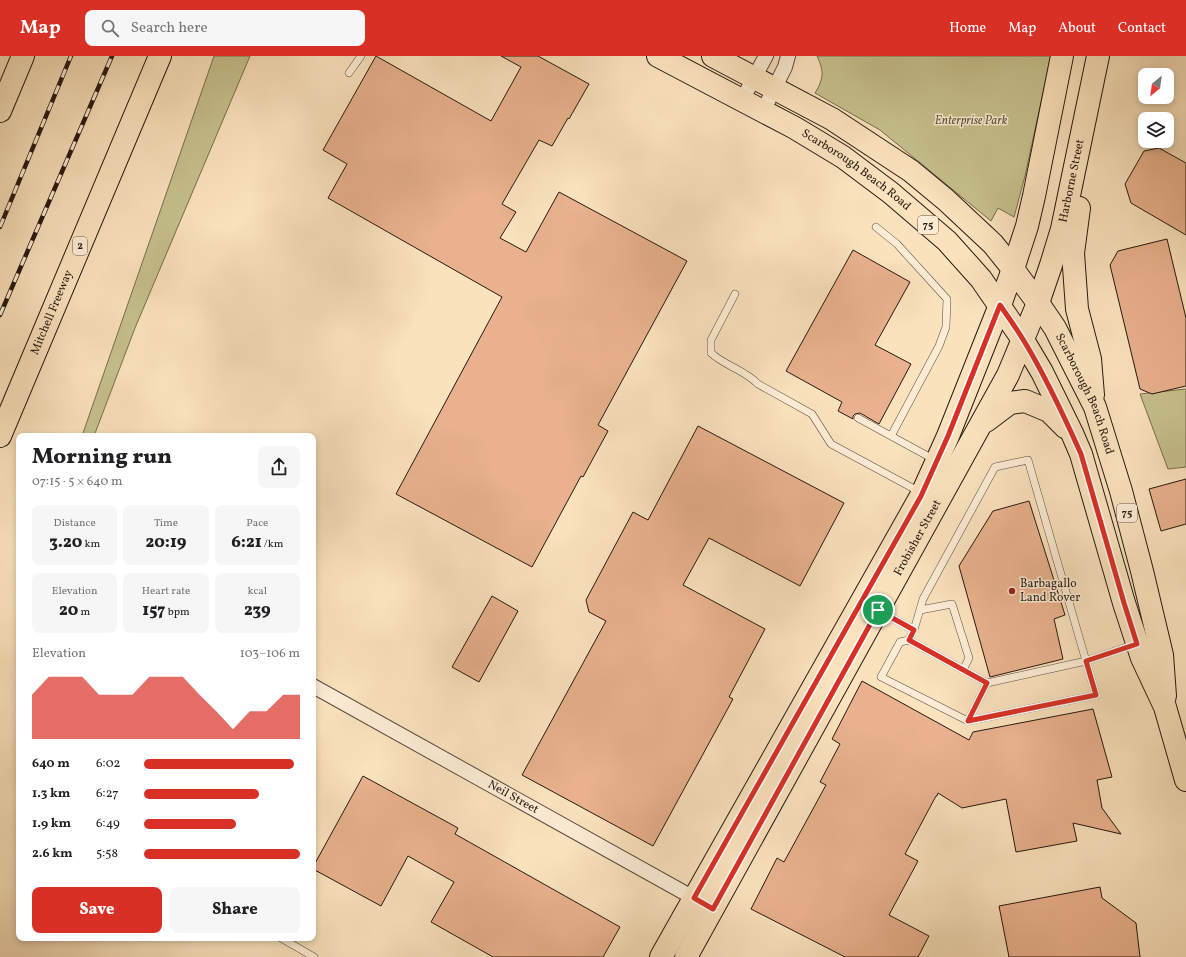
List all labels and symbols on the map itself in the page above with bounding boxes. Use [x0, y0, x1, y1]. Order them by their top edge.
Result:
north arrow [1138, 68, 1174, 104]
park label: Enterprise Park [935, 113, 1008, 129]
street label: Scarborough Beach Road [798, 126, 914, 215]
street label: Harborne Street [1056, 138, 1088, 224]
road number: 75 [918, 216, 938, 234]
road number: 2 [73, 237, 87, 255]
street label: Mitchell Freeway [27, 267, 77, 357]
street label: Scarborough Beach Road [1051, 331, 1117, 457]
street label: Frobisher Street [890, 497, 945, 579]
road number: 75 [1117, 504, 1137, 522]
place label: Barbagallo Land Rover [1020, 576, 1080, 606]
marker: Barbagallo Land Rover [1007, 586, 1017, 596]
pin [861, 593, 895, 627]
street label: Neil Street [485, 777, 541, 818]

